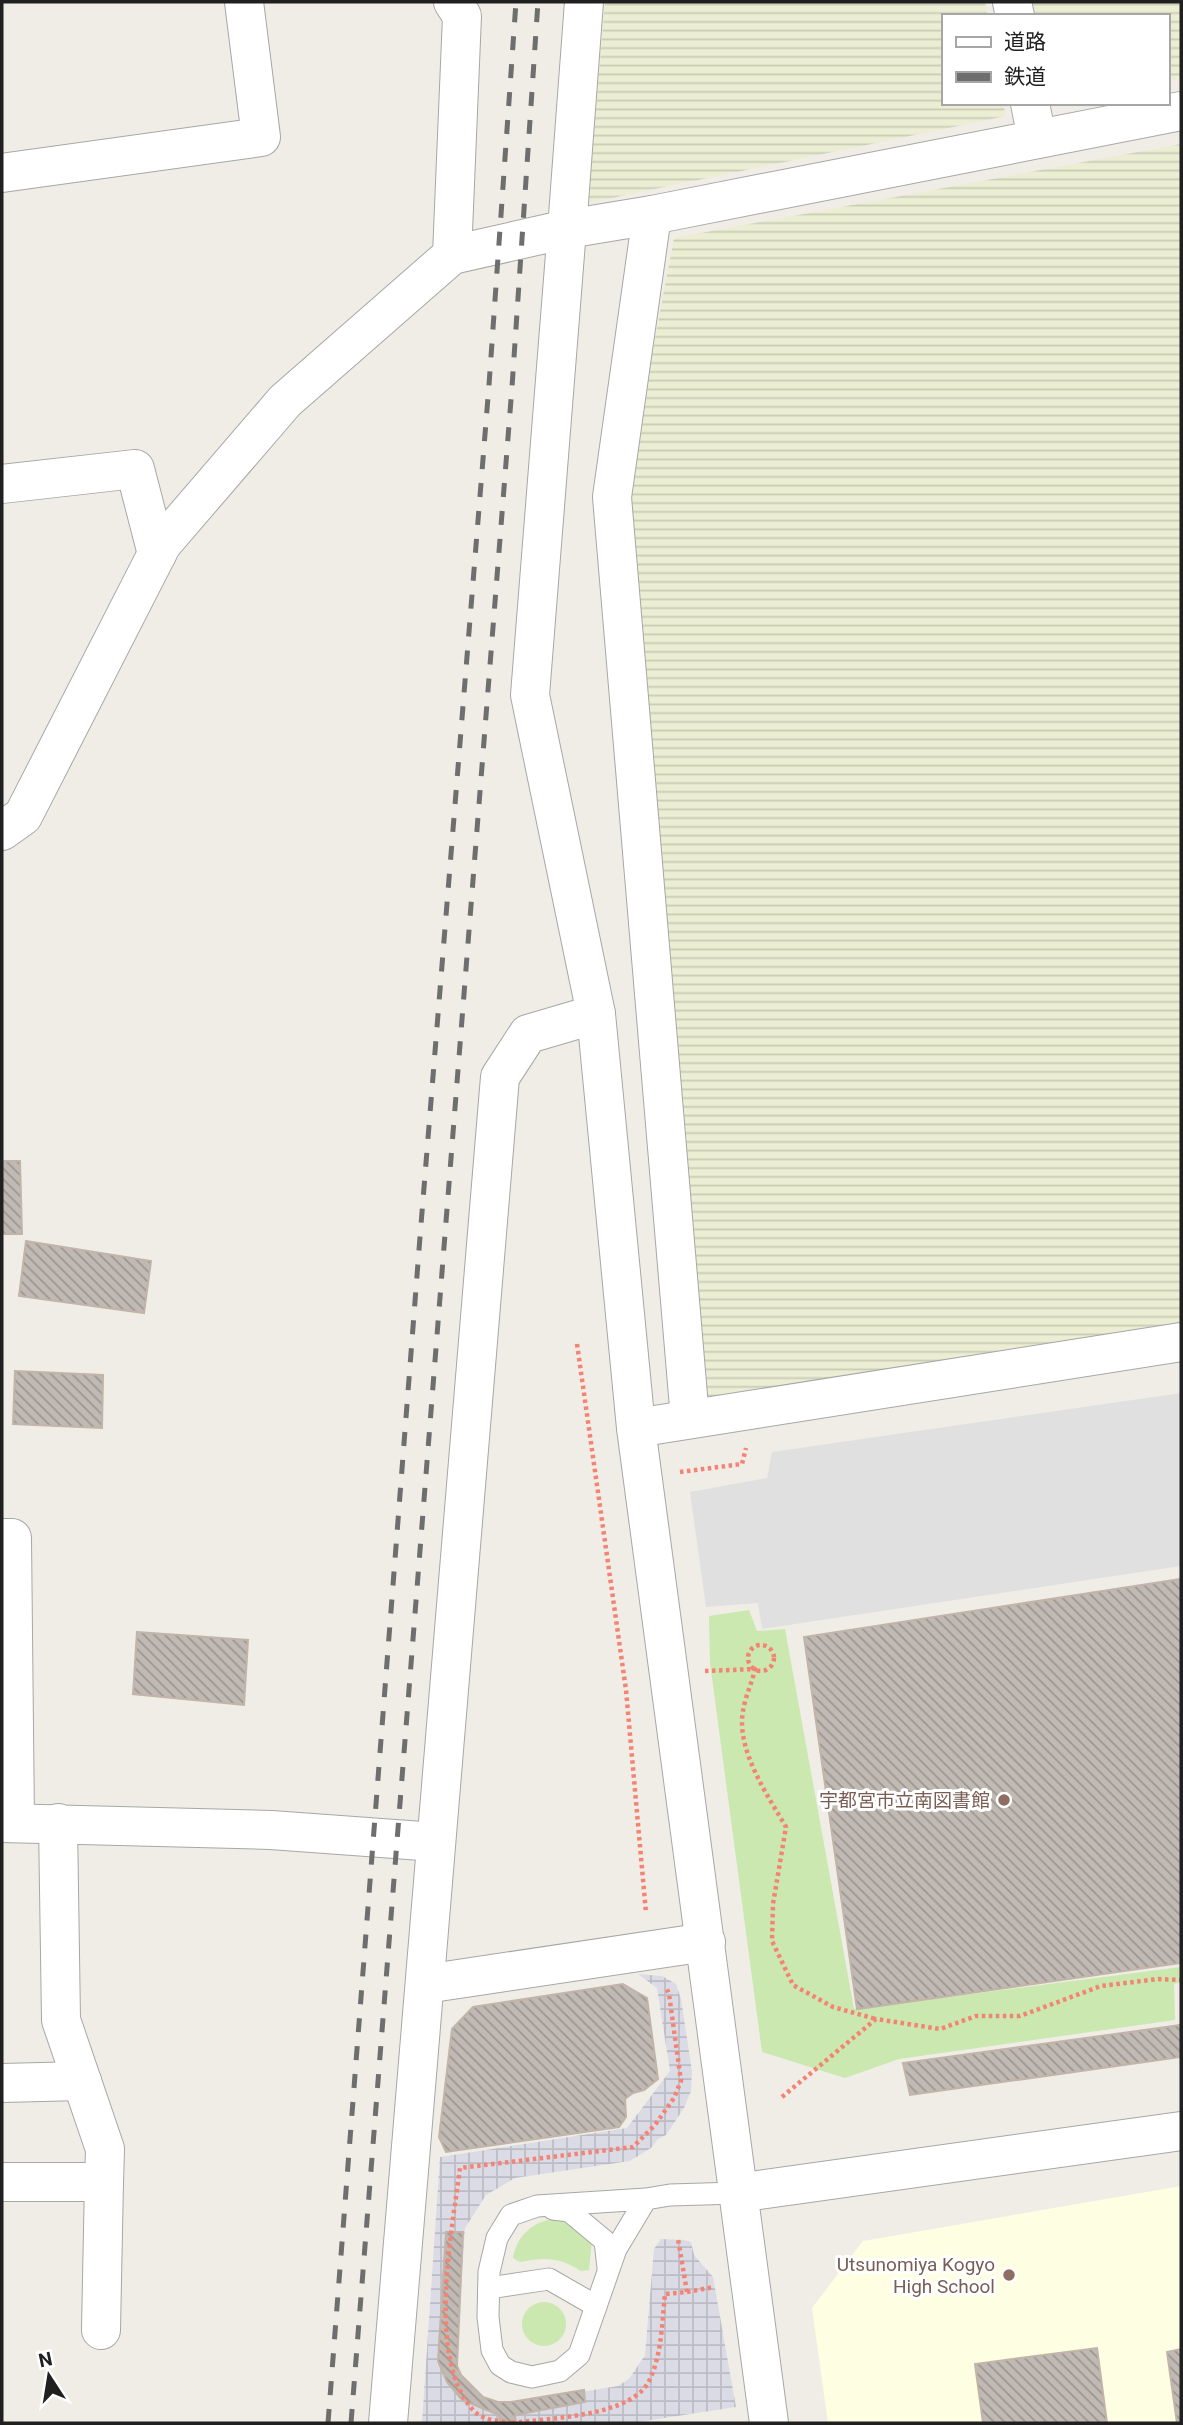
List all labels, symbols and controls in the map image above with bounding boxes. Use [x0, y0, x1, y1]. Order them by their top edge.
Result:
legend [942, 14, 1169, 105]
text: 道路 [1004, 30, 1046, 54]
text: 鉄道 [1004, 65, 1046, 89]
place label: 宇都宮市立南図書館 [819, 1789, 990, 1812]
marker: 宇都宮市立南図書館 [996, 1792, 1012, 1808]
place label: Utsunomiya Kogyo High School [837, 2253, 995, 2298]
marker: Utsunomiya Kogyo High School [1001, 2267, 1017, 2283]
north arrow [14, 2341, 84, 2411]
text: N [37, 2347, 55, 2373]

